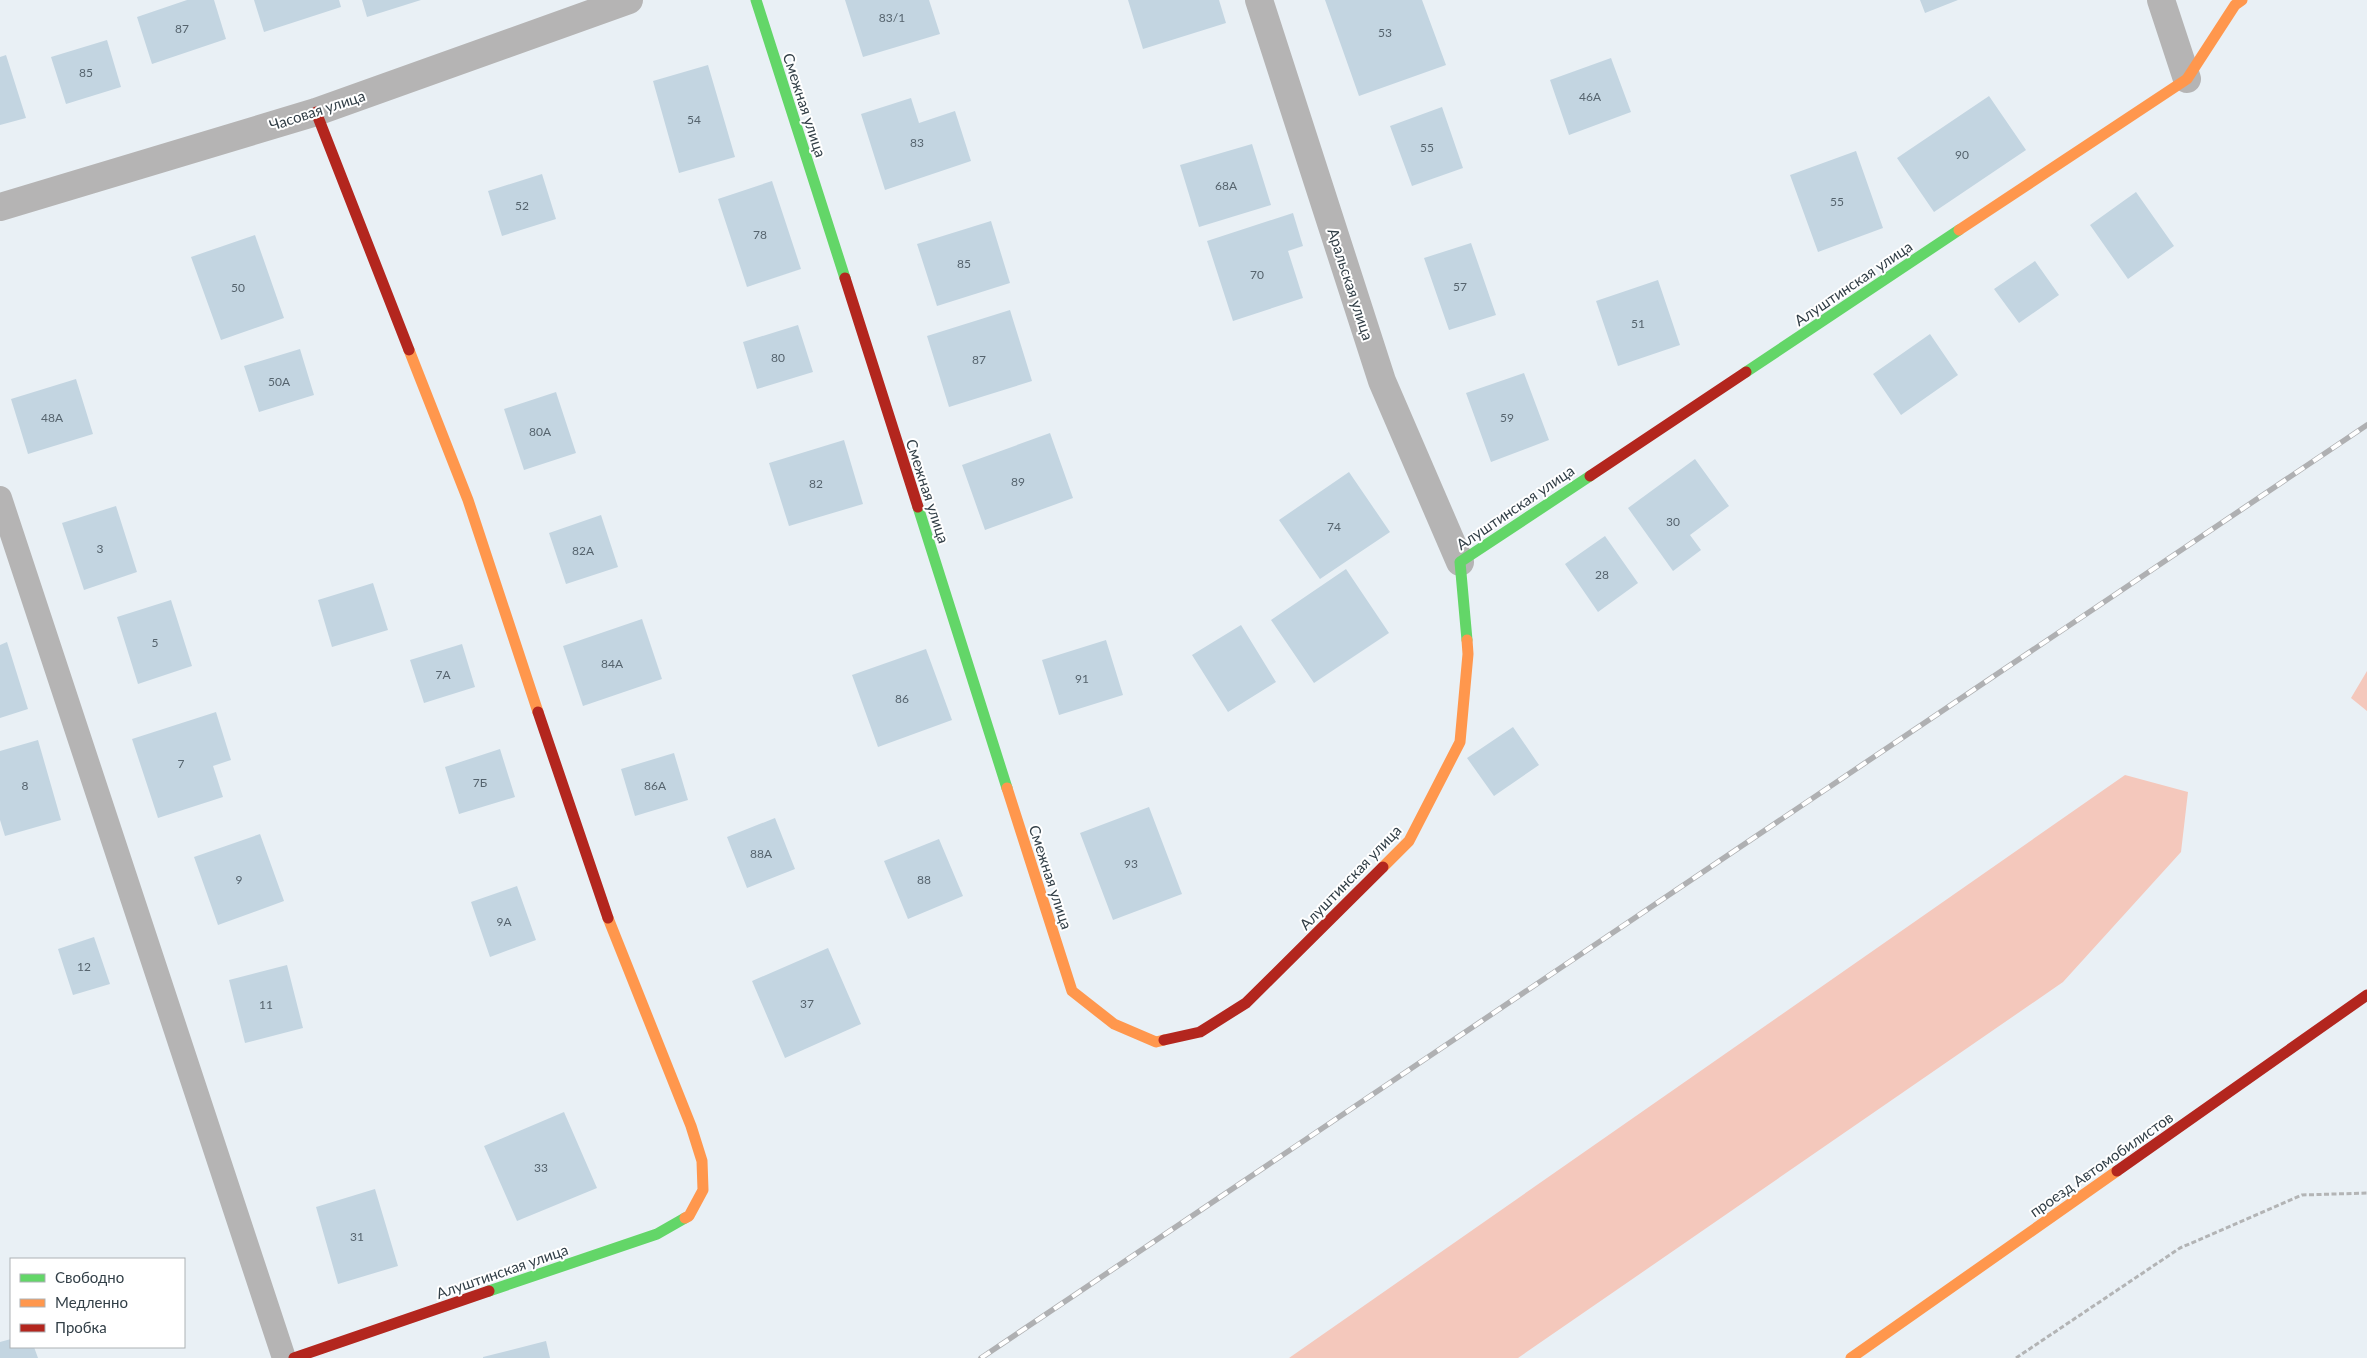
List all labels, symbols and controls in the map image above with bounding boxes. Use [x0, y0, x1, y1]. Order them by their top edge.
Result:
house number: 83/1 [879, 10, 905, 25]
house number: 87 [175, 21, 189, 36]
house number: 53 [1378, 25, 1392, 40]
street label: Смежная улица [780, 51, 830, 159]
house number: 85 [79, 65, 93, 80]
street label: Часовая улица [267, 86, 367, 134]
house number: 46А [1579, 89, 1602, 104]
house number: 54 [687, 112, 701, 127]
house number: 83 [910, 135, 924, 150]
house number: 55 [1420, 140, 1434, 155]
house number: 90 [1955, 147, 1969, 162]
house number: 68А [1215, 178, 1238, 193]
house number: 55 [1830, 194, 1844, 209]
house number: 52 [515, 198, 529, 213]
street label: Аральская улица [1324, 226, 1378, 342]
house number: 78 [753, 227, 767, 242]
street label: Алуштинская улица [1791, 237, 1915, 329]
house number: 85 [957, 256, 971, 271]
house number: 70 [1250, 267, 1264, 282]
house number: 57 [1453, 279, 1467, 294]
house number: 50 [231, 280, 245, 295]
house number: 51 [1631, 316, 1645, 331]
house number: 80 [771, 350, 785, 365]
house number: 87 [972, 352, 986, 367]
house number: 50А [268, 374, 291, 389]
house number: 48А [41, 410, 64, 425]
house number: 59 [1500, 410, 1514, 425]
house number: 80А [529, 424, 552, 439]
street label: Смежная улица [903, 437, 953, 545]
street label: Алуштинская улица [1453, 461, 1577, 553]
house number: 89 [1011, 474, 1025, 489]
house number: 82 [809, 476, 823, 491]
house number: 30 [1666, 514, 1680, 529]
house number: 74 [1327, 519, 1341, 534]
house number: 3 [97, 541, 104, 556]
house number: 82А [572, 543, 595, 558]
house number: 28 [1595, 567, 1609, 582]
house number: 5 [152, 635, 159, 650]
house number: 84А [601, 656, 624, 671]
house number: 7А [435, 667, 451, 682]
house number: 91 [1075, 671, 1089, 686]
house number: 86 [895, 691, 909, 706]
house number: 7 [178, 756, 185, 771]
house number: 7Б [473, 775, 487, 790]
house number: 8 [22, 778, 29, 793]
house number: 86А [644, 778, 667, 793]
street label: Алуштинская улица [1295, 821, 1405, 933]
street label: Смежная улица [1026, 823, 1076, 931]
house number: 88А [750, 846, 773, 861]
house number: 93 [1124, 856, 1138, 871]
house number: 9 [236, 872, 243, 887]
house number: 88 [917, 872, 931, 887]
house number: 9А [496, 914, 512, 929]
house number: 12 [77, 959, 91, 974]
house number: 37 [800, 996, 814, 1011]
house number: 11 [259, 997, 273, 1012]
street label: проезд Автомобилистов [2026, 1108, 2176, 1220]
house number: 33 [534, 1160, 548, 1175]
house number: 31 [350, 1229, 364, 1244]
street label: Алуштинская улица [434, 1240, 570, 1302]
legend [10, 1258, 185, 1348]
text: Свободно [55, 1268, 124, 1286]
text: Медленно [55, 1293, 128, 1311]
text: Пробка [55, 1318, 107, 1336]

